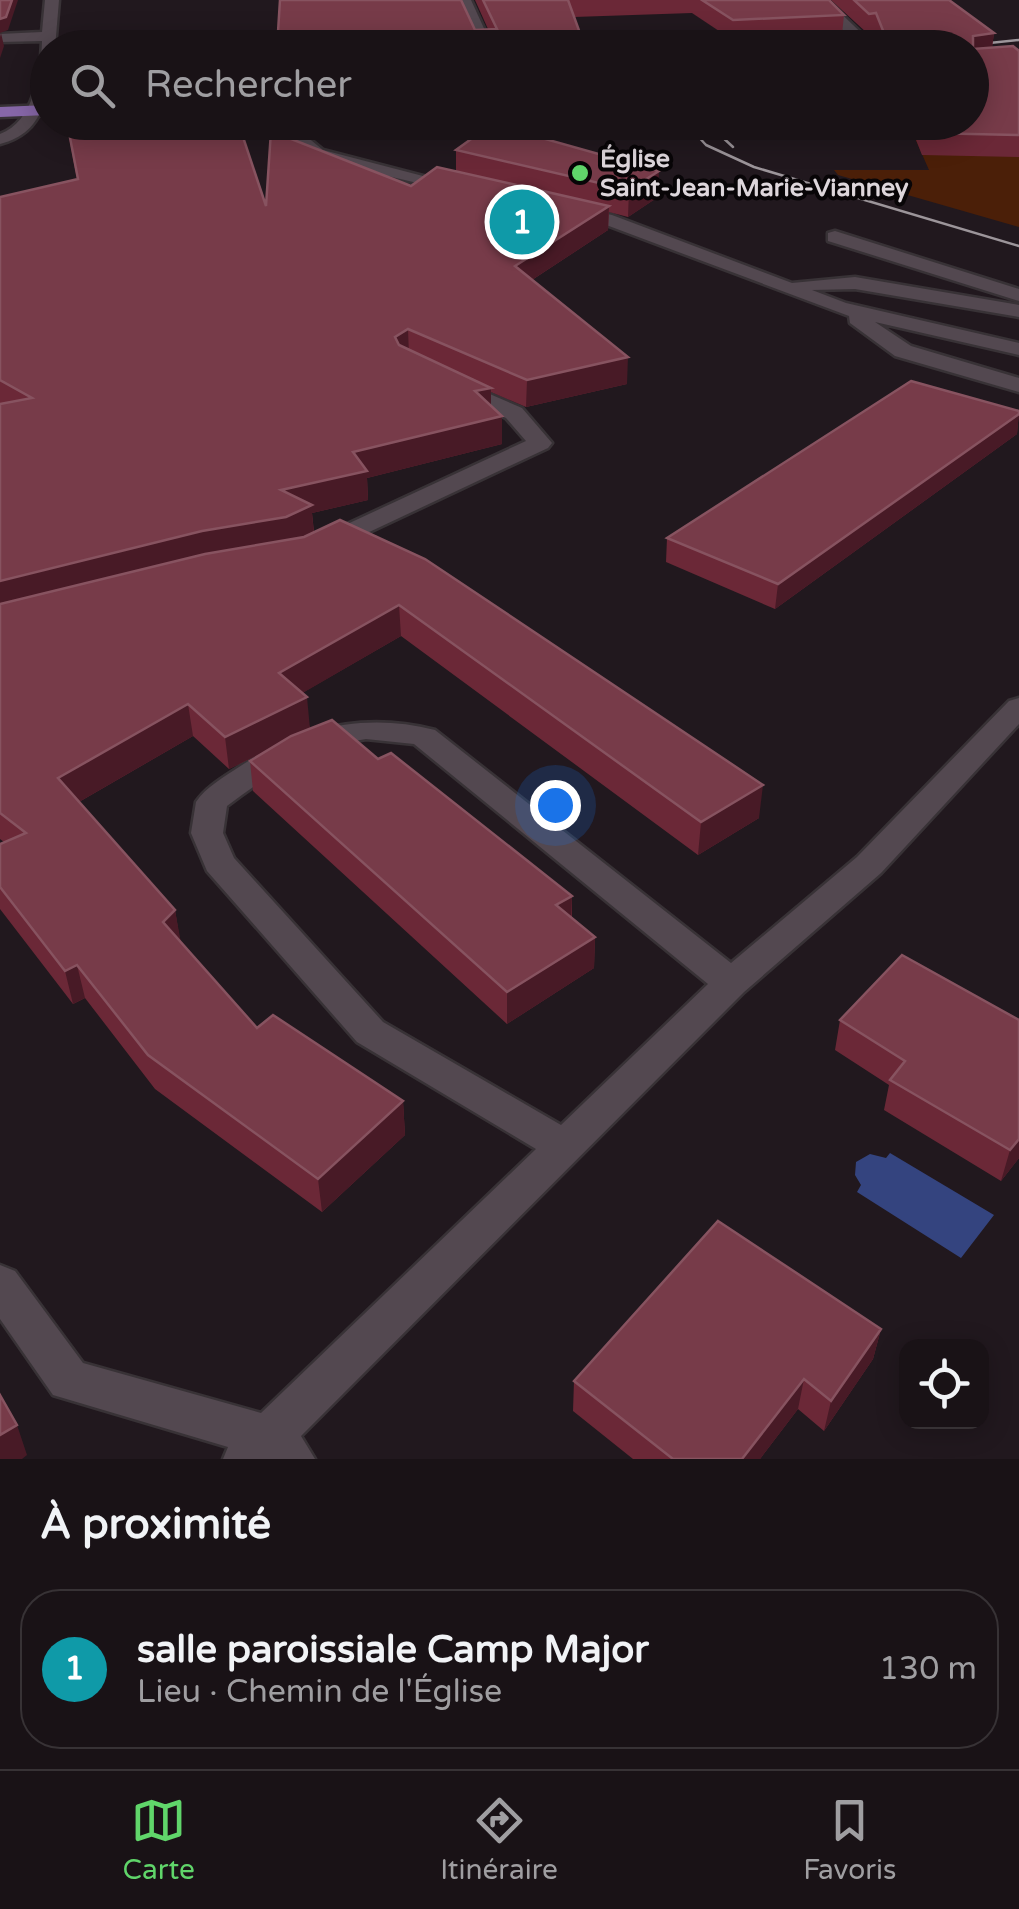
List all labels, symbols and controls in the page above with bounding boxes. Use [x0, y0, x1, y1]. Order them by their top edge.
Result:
search box [30, 30, 989, 140]
icon: search [65, 58, 120, 113]
text: Rechercher [145, 62, 352, 108]
place label: Église Saint-Jean-Marie-Vianney [600, 144, 909, 203]
marker: Église Saint-Jean-Marie-Vianney [569, 162, 591, 184]
pin: 1 [490, 184, 554, 260]
your location [530, 780, 581, 831]
map controls [899, 1339, 989, 1429]
button: locate [899, 1339, 989, 1429]
text: À proximité [40, 1499, 271, 1550]
text: salle paroissiale Camp Major [137, 1627, 649, 1673]
text: 1 [64, 1650, 85, 1688]
text: 130 m [879, 1650, 977, 1688]
text: Lieu · Chemin de l'Église [137, 1673, 502, 1711]
tab: Carte [123, 1793, 195, 1887]
tab: Itinéraire [440, 1793, 558, 1887]
tab: Favoris [803, 1793, 896, 1887]

